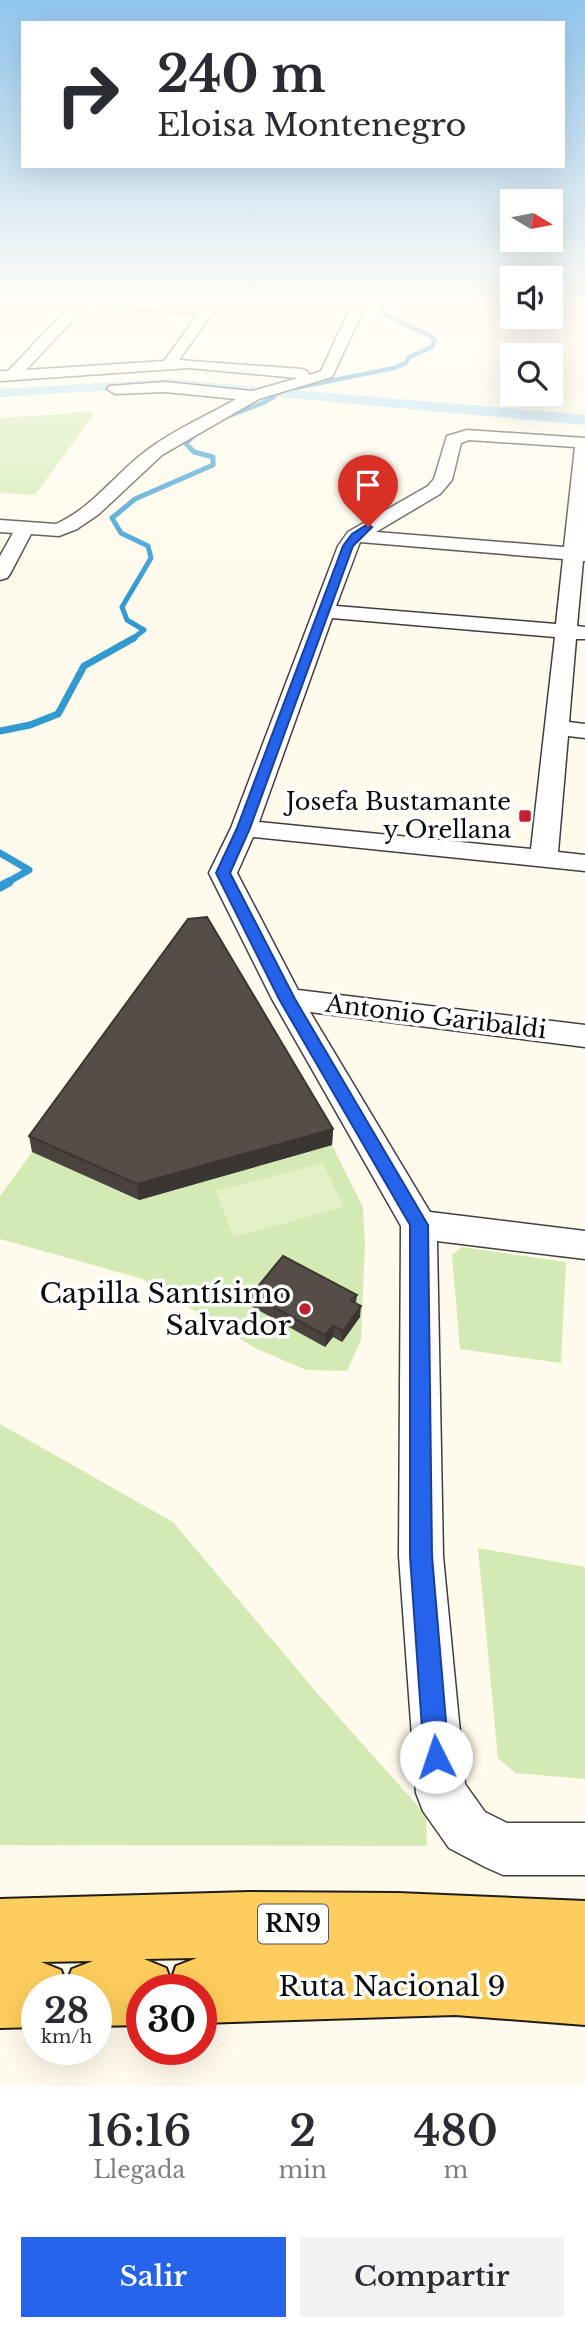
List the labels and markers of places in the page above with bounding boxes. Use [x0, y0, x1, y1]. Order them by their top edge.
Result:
pin [338, 455, 398, 527]
place label: Josefa Bustamante y Orellana [283, 787, 512, 844]
marker: Josefa Bustamante y Orellana [517, 808, 533, 824]
place label: Capilla Santísimo Salvador [39, 1276, 292, 1343]
marker: Capilla Santísimo Salvador [297, 1301, 313, 1317]

